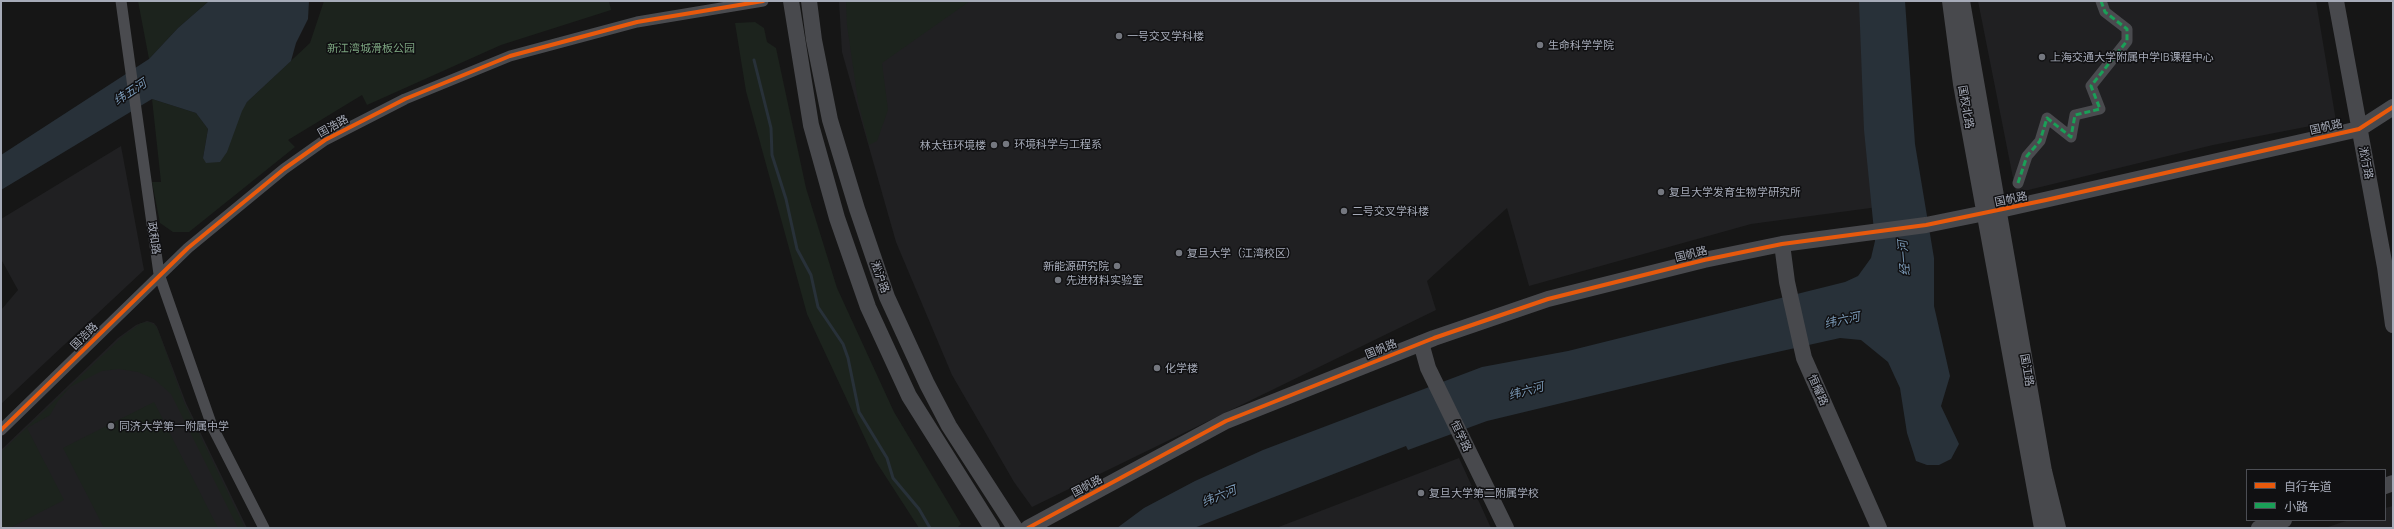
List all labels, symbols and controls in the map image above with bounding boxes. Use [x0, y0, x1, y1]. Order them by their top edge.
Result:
place label: 一号交叉学科楼 [1127, 29, 1204, 43]
marker: 一号交叉学科楼 [1114, 31, 1124, 41]
place label: 生命科学学院 [1548, 38, 1614, 52]
marker: 生命科学学院 [1535, 40, 1545, 50]
park label: 新江湾城滑板公园 [327, 41, 415, 55]
place label: 上海交通大学附属中学IB课程中心 [2050, 50, 2214, 64]
marker: 上海交通大学附属中学IB课程中心 [2037, 52, 2047, 62]
water label: 纬五河 [111, 76, 149, 108]
street label: 国权北路 [1956, 84, 1976, 130]
street label: 国浩路 [315, 112, 351, 140]
street label: 国帆路 [2308, 117, 2344, 137]
place label: 环境科学与工程系 [1014, 137, 1102, 151]
place label: 林太钰环境楼 [920, 138, 986, 152]
marker: 环境科学与工程系 [1001, 139, 1011, 149]
marker: 林太钰环境楼 [989, 140, 999, 150]
street label: 淞行路 [2356, 146, 2376, 180]
place label: 复旦大学发育生物学研究所 [1669, 185, 1801, 199]
marker: 复旦大学发育生物学研究所 [1656, 187, 1666, 197]
street label: 国帆路 [1993, 189, 2029, 209]
place label: 二号交叉学科楼 [1352, 204, 1429, 218]
marker: 二号交叉学科楼 [1339, 206, 1349, 216]
street label: 政和路 [145, 221, 163, 255]
water label: 经一河 [1895, 239, 1913, 277]
street label: 国帆路 [1673, 244, 1709, 264]
place label: 复旦大学（江湾校区） [1187, 246, 1297, 260]
marker: 复旦大学（江湾校区） [1174, 248, 1184, 258]
street label: 淞沪路 [868, 259, 892, 295]
place label: 新能源研究院 [1043, 259, 1109, 273]
marker: 新能源研究院 [1112, 261, 1122, 271]
place label: 先进材料实验室 [1066, 273, 1143, 287]
marker: 先进材料实验室 [1053, 275, 1063, 285]
water label: 纬六河 [1823, 309, 1861, 331]
street label: 国浩路 [68, 320, 100, 352]
street label: 国帆路 [1363, 337, 1399, 361]
street label: 国江路 [2018, 353, 2036, 387]
place label: 化学楼 [1165, 361, 1198, 375]
marker: 化学楼 [1152, 363, 1162, 373]
street label: 恒耀路 [1805, 372, 1831, 408]
water label: 纬六河 [1507, 379, 1545, 403]
street label: 恒学路 [1448, 418, 1474, 454]
place label: 同济大学第一附属中学 [119, 419, 229, 433]
marker: 同济大学第一附属中学 [106, 421, 116, 431]
legend [2246, 469, 2386, 521]
street label: 国帆路 [1069, 472, 1105, 500]
text: 自行车道 [2284, 479, 2332, 493]
water label: 纬六河 [1200, 483, 1238, 509]
place label: 复旦大学第二附属学校 [1429, 486, 1539, 500]
marker: 复旦大学第二附属学校 [1416, 488, 1426, 498]
text: 小路 [2284, 499, 2308, 513]

